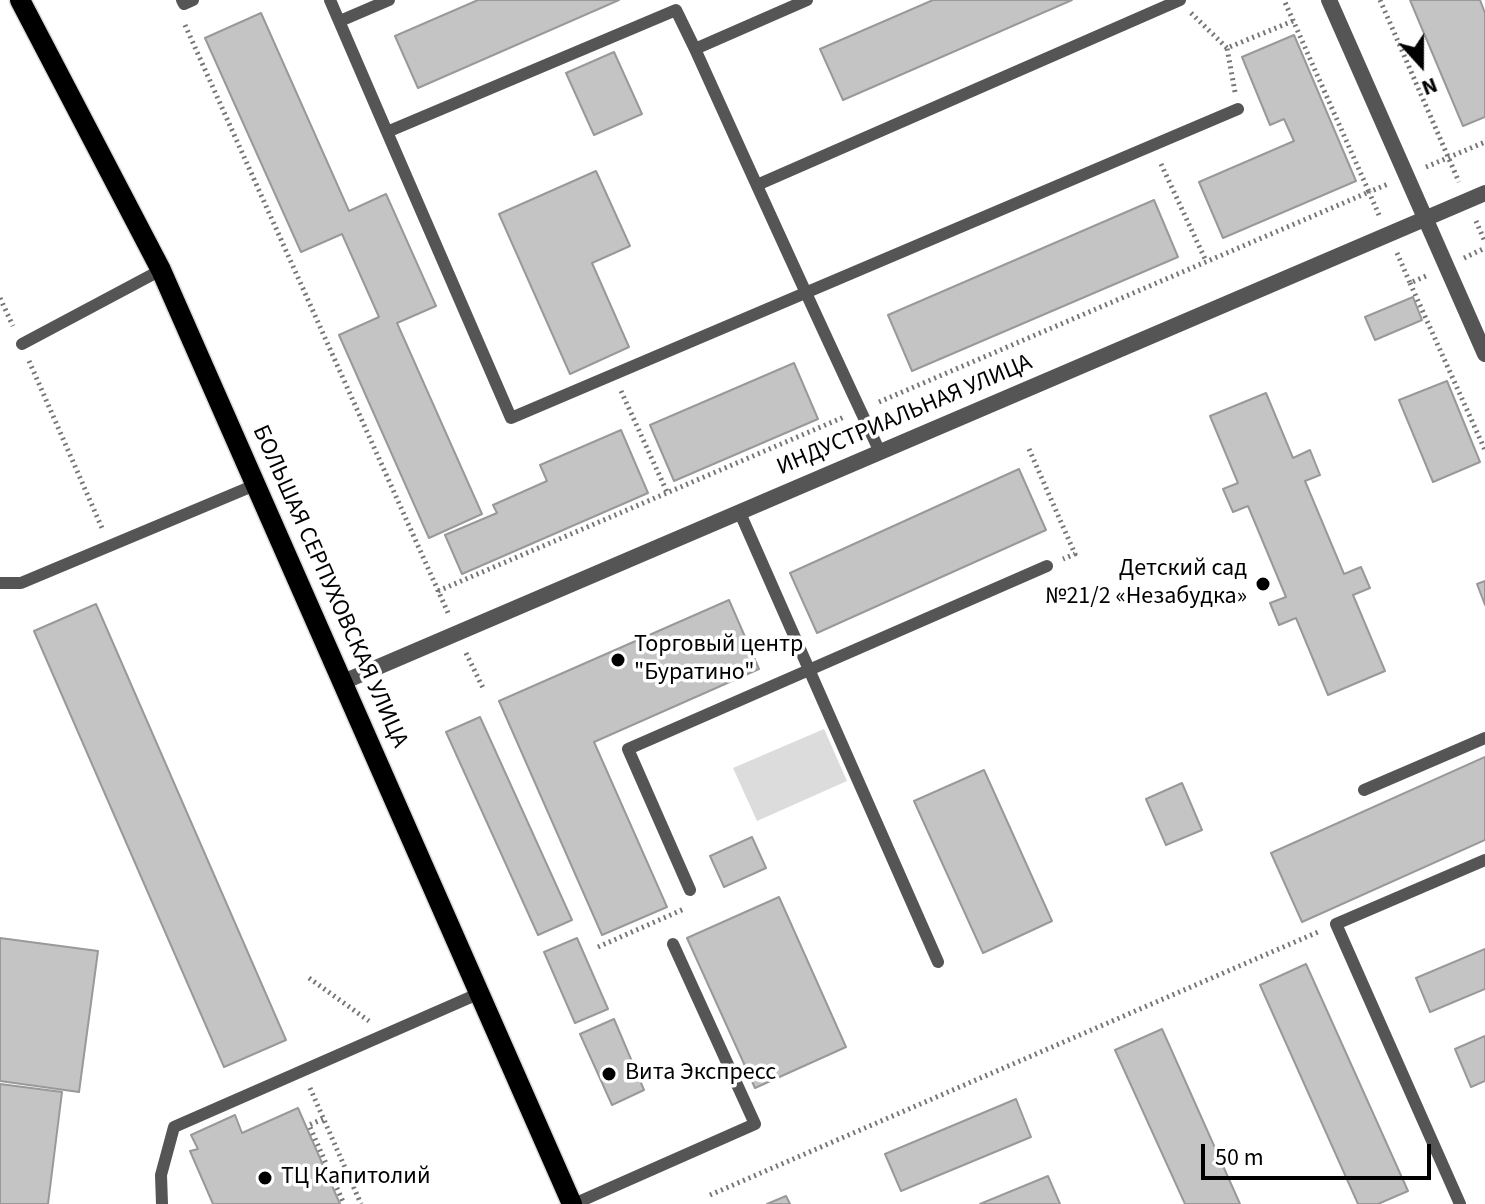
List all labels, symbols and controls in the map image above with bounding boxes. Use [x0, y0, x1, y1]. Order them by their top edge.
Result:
north arrow [1381, 24, 1461, 104]
text: N [1417, 69, 1442, 104]
street label: ИНДУСТРИАЛЬНАЯ УЛИЦА [773, 349, 1037, 483]
street label: БОЛЬШАЯ СЕРПУХОВСКАЯ УЛИЦА [245, 421, 413, 753]
place label: Детский сад №21/2 «Незабудка» [1045, 556, 1247, 612]
marker: Детский сад №21/2 «Незабудка» [1254, 575, 1272, 593]
place label: Торговый центр "Буратино" [634, 632, 803, 688]
marker: Торговый центр "Буратино" [609, 651, 627, 669]
place label: Вита Экспресс [625, 1060, 776, 1088]
marker: Вита Экспресс [600, 1065, 618, 1083]
scale bar [1205, 1128, 1435, 1178]
text: 50 m [1215, 1140, 1264, 1175]
place label: ТЦ Капитолий [281, 1164, 430, 1192]
marker: ТЦ Капитолий [256, 1169, 274, 1187]

